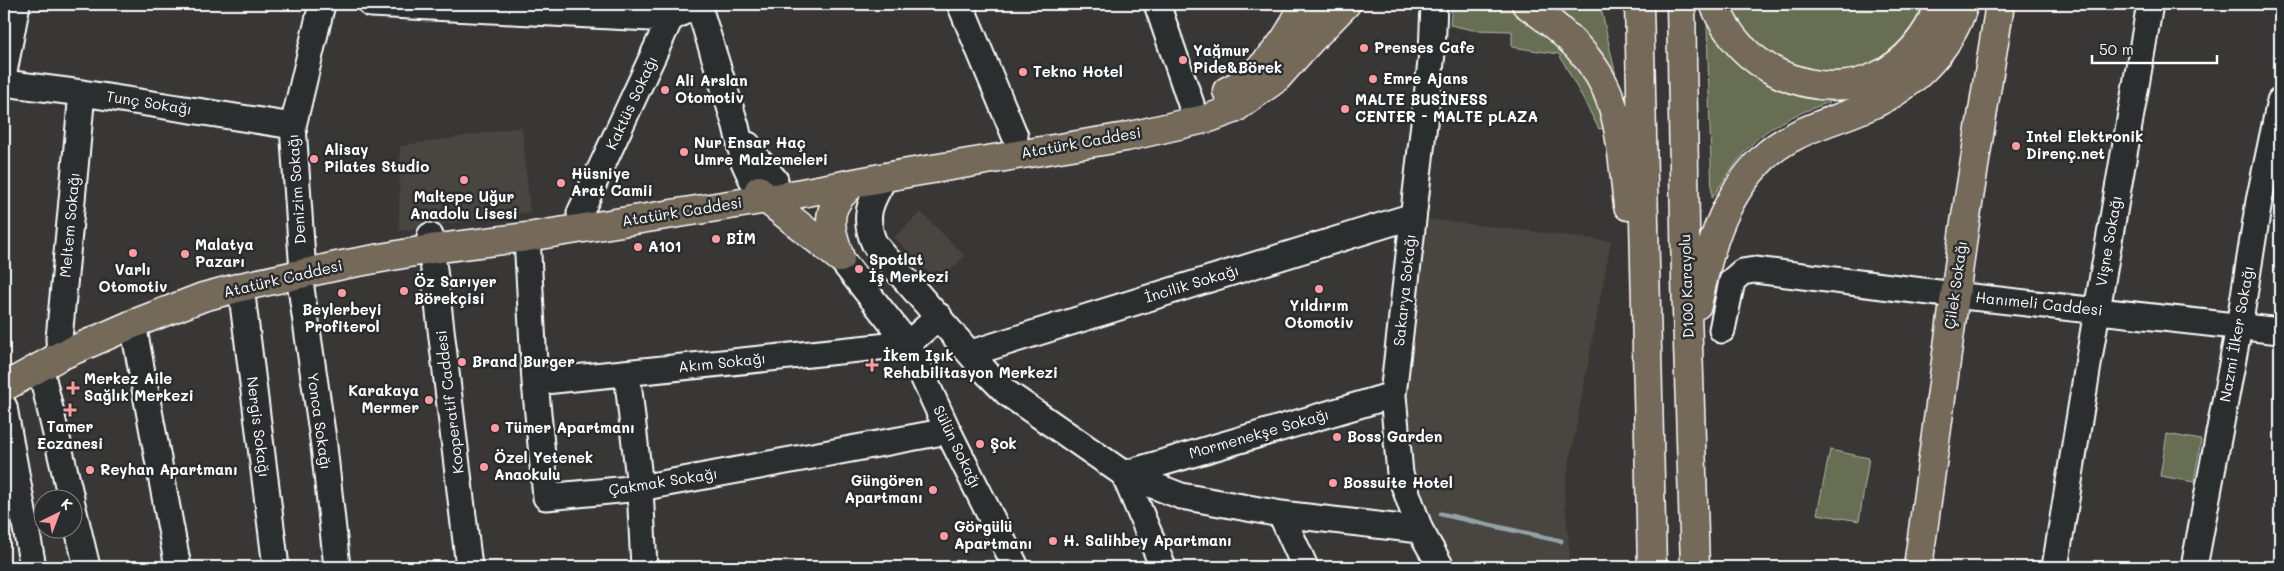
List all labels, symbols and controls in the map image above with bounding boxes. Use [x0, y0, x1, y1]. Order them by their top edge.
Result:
scale bar [2092, 32, 2216, 64]
place label: Prenses Cafe [1374, 37, 1475, 57]
text: 50 m [2099, 39, 2134, 59]
place label: Yağmur Pide&Börek [1193, 40, 1282, 77]
marker: Prenses Cafe [1358, 42, 1370, 54]
street label: Kaktüs Sokağı [601, 52, 662, 153]
marker: Yağmur Pide&Börek [1177, 54, 1189, 66]
place label: Tekno Hotel [1033, 61, 1123, 81]
marker: Tekno Hotel [1017, 66, 1029, 78]
place label: Emre Ajans [1383, 68, 1468, 88]
place label: Ali Arslan Otomotiv [675, 70, 748, 107]
marker: Emre Ajans [1367, 73, 1379, 85]
marker: Ali Arslan Otomotiv [659, 84, 671, 96]
street label: Tunç Sokağı [105, 85, 193, 119]
place label: MALTE BUSİNESS CENTER - MALTE pLAZA [1355, 89, 1538, 126]
marker: MALTE BUSİNESS CENTER - MALTE pLAZA [1339, 103, 1351, 115]
street label: Atatürk Caddesi [1019, 122, 1142, 162]
place label: Intel Elektronik Direnç.net [2026, 126, 2143, 163]
place label: Nur Ensar Haç Umre Malzemeleri [694, 132, 828, 169]
street label: Denizim Sokağı [282, 133, 310, 245]
place label: Alisay Pilates Studio [324, 139, 429, 176]
marker: Intel Elektronik Direnç.net [2010, 140, 2022, 152]
marker: Nur Ensar Haç Umre Malzemeleri [678, 146, 690, 158]
marker: Alisay Pilates Studio [308, 153, 320, 165]
place label: Hüsniye Arat Camii [571, 163, 653, 200]
street label: Meltem Sokağı [54, 171, 84, 278]
marker: Maltepe Uğur Anadolu Lisesi [458, 174, 470, 186]
marker: Hüsniye Arat Camii [555, 177, 567, 189]
place label: Maltepe Uğur Anadolu Lisesi [410, 186, 518, 223]
street label: Atatürk Caddesi [620, 192, 743, 230]
street label: Vişne Sokağı [2090, 194, 2126, 288]
place label: BİM [726, 228, 756, 248]
marker: BİM [710, 233, 722, 245]
street label: Sakarya Sokağı [1388, 233, 1420, 347]
place label: Malatya Pazarı [195, 234, 254, 271]
street label: D100 Karayolu [1674, 234, 1698, 339]
place label: A101 [648, 236, 681, 256]
street label: Çilek Sokağı [1939, 239, 1971, 330]
marker: A101 [632, 241, 644, 253]
marker: Varlı Otomotiv [127, 247, 139, 259]
marker: Malatya Pazarı [179, 248, 191, 260]
place label: Spotlat İş Merkezi [869, 249, 949, 287]
street label: Atatürk Caddesi [221, 255, 344, 301]
place label: Varlı Otomotiv [99, 259, 167, 296]
street label: İncilik Sokağı [1142, 259, 1241, 307]
marker: Spotlat İş Merkezi [853, 263, 865, 275]
street label: Nazmi İlker Sokağı [2214, 264, 2258, 404]
place label: Öz Sarıyer Börekçisi [414, 271, 497, 308]
marker: Yıldırım Otomotiv [1313, 283, 1325, 295]
marker: Öz Sarıyer Börekçisi [398, 285, 410, 297]
street label: Hanımeli Caddesi [1975, 286, 2104, 320]
marker: Beylerbeyi Profiterol [336, 287, 348, 299]
place label: Yıldırım Otomotiv [1285, 295, 1353, 332]
place label: Beylerbeyi Profiterol [302, 299, 382, 336]
street label: Kooperatif Caddesi [430, 329, 468, 475]
place label: İkem Işık Rehabilitasyon Merkezi [883, 345, 1058, 382]
street label: Akım Sokağı [677, 347, 767, 377]
place label: Brand Burger [472, 351, 575, 371]
marker: Brand Burger [456, 356, 468, 368]
marker: İkem Işık Rehabilitasyon Merkezi [865, 358, 879, 372]
place label: Merkez Aile Sağlık Merkezi [84, 368, 194, 405]
street label: Yonca Sokağı [303, 371, 337, 471]
street label: Nergis Sokağı [243, 375, 275, 478]
place label: Karakaya Mermer [348, 380, 419, 417]
marker: Merkez Aile Sağlık Merkezi [66, 381, 80, 395]
marker: Karakaya Mermer [423, 394, 435, 406]
street label: Sülün Sokağı [929, 402, 987, 491]
street label: Mormenekşe Sokağı [1186, 403, 1331, 463]
marker: Tamer Eczanesi [64, 404, 76, 416]
place label: Tamer Eczanesi [37, 416, 103, 453]
place label: Tümer Apartmanı [505, 417, 635, 437]
marker: Tümer Apartmanı [489, 422, 501, 434]
place label: Boss Garden [1347, 426, 1442, 446]
marker: Boss Garden [1331, 431, 1343, 443]
place label: Şok [990, 433, 1017, 453]
marker: Şok [974, 438, 986, 450]
place label: Özel Yetenek Anaokulu [494, 447, 593, 484]
place label: Reyhan Apartmanı [100, 459, 238, 479]
marker: Özel Yetenek Anaokulu [478, 461, 490, 473]
street label: Çakmak Sokağı [607, 463, 719, 500]
marker: Reyhan Apartmanı [84, 464, 96, 476]
place label: Güngören Apartmanı [844, 470, 923, 507]
place label: Bossuite Hotel [1343, 472, 1453, 492]
marker: Bossuite Hotel [1327, 477, 1339, 489]
marker: Güngören Apartmanı [927, 484, 939, 496]
north arrow [32, 488, 82, 538]
text: K [57, 494, 77, 514]
place label: Görgülü Apartmanı [954, 516, 1033, 553]
marker: Görgülü Apartmanı [938, 530, 950, 542]
place label: H. Salihbey Apartmanı [1063, 530, 1232, 550]
marker: H. Salihbey Apartmanı [1047, 535, 1059, 547]

